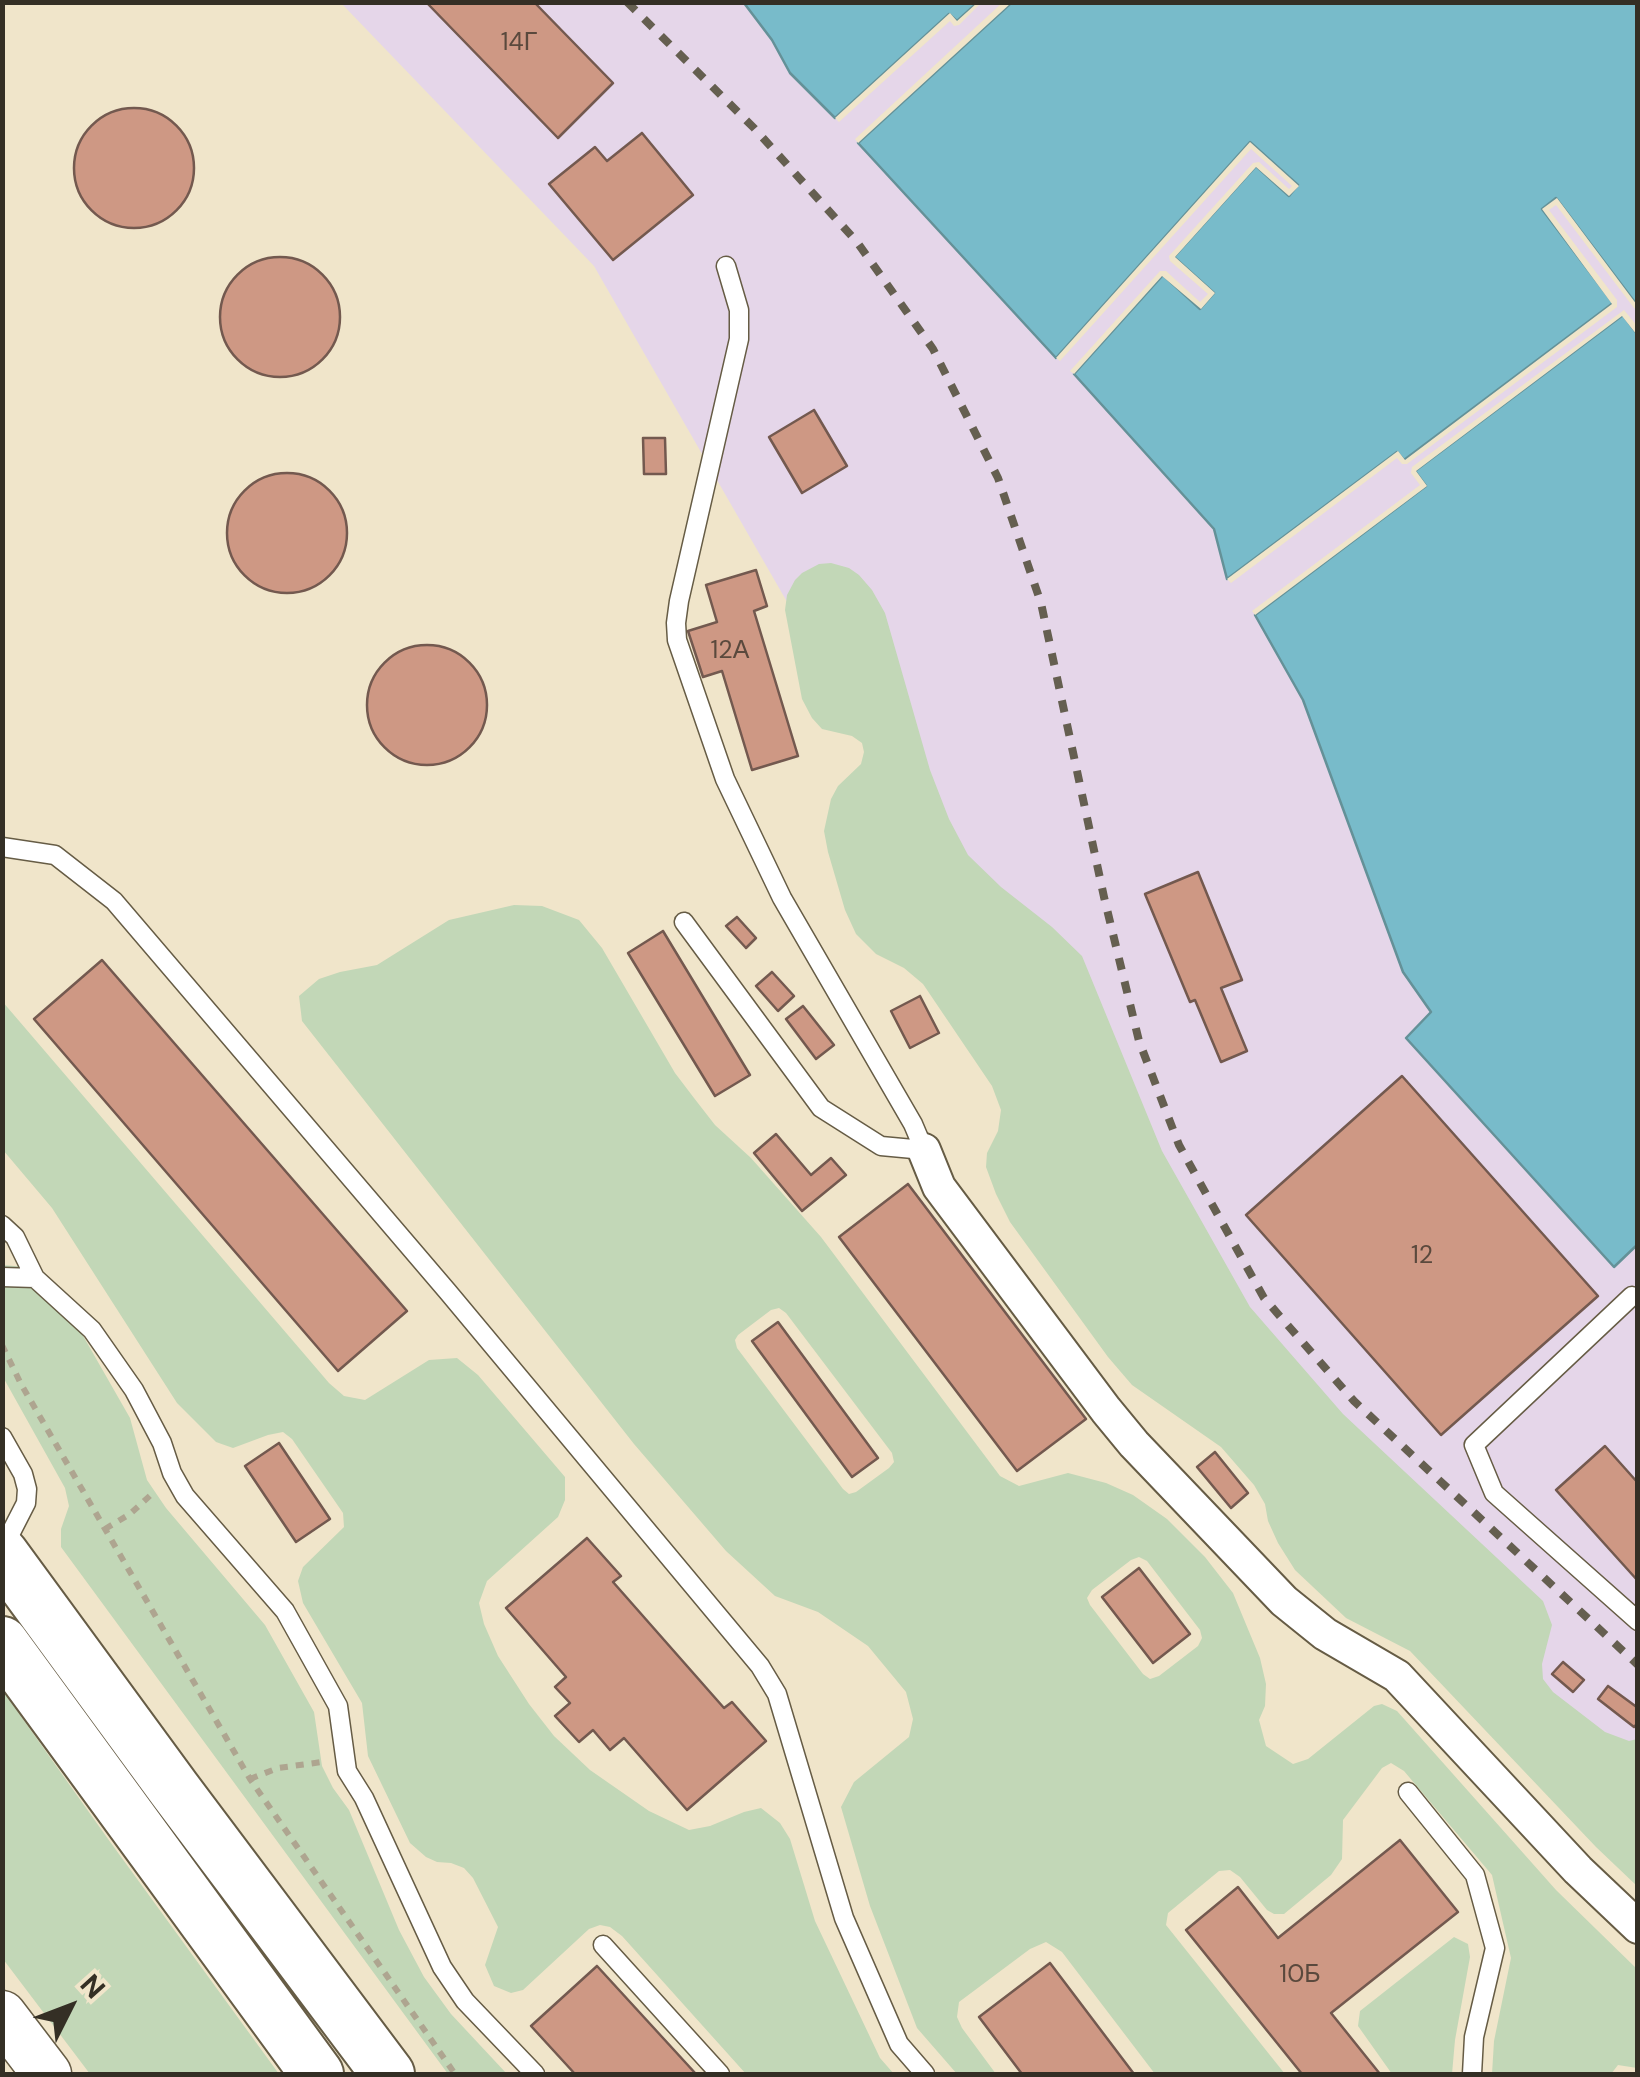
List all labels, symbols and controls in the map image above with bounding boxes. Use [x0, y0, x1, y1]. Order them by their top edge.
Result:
house number: 14Г [501, 28, 537, 58]
house number: 12А [711, 636, 749, 666]
house number: 12 [1411, 1241, 1433, 1271]
north arrow [20, 1957, 120, 2057]
house number: 10Б [1279, 1960, 1321, 1990]
text: N [72, 1967, 113, 2007]

